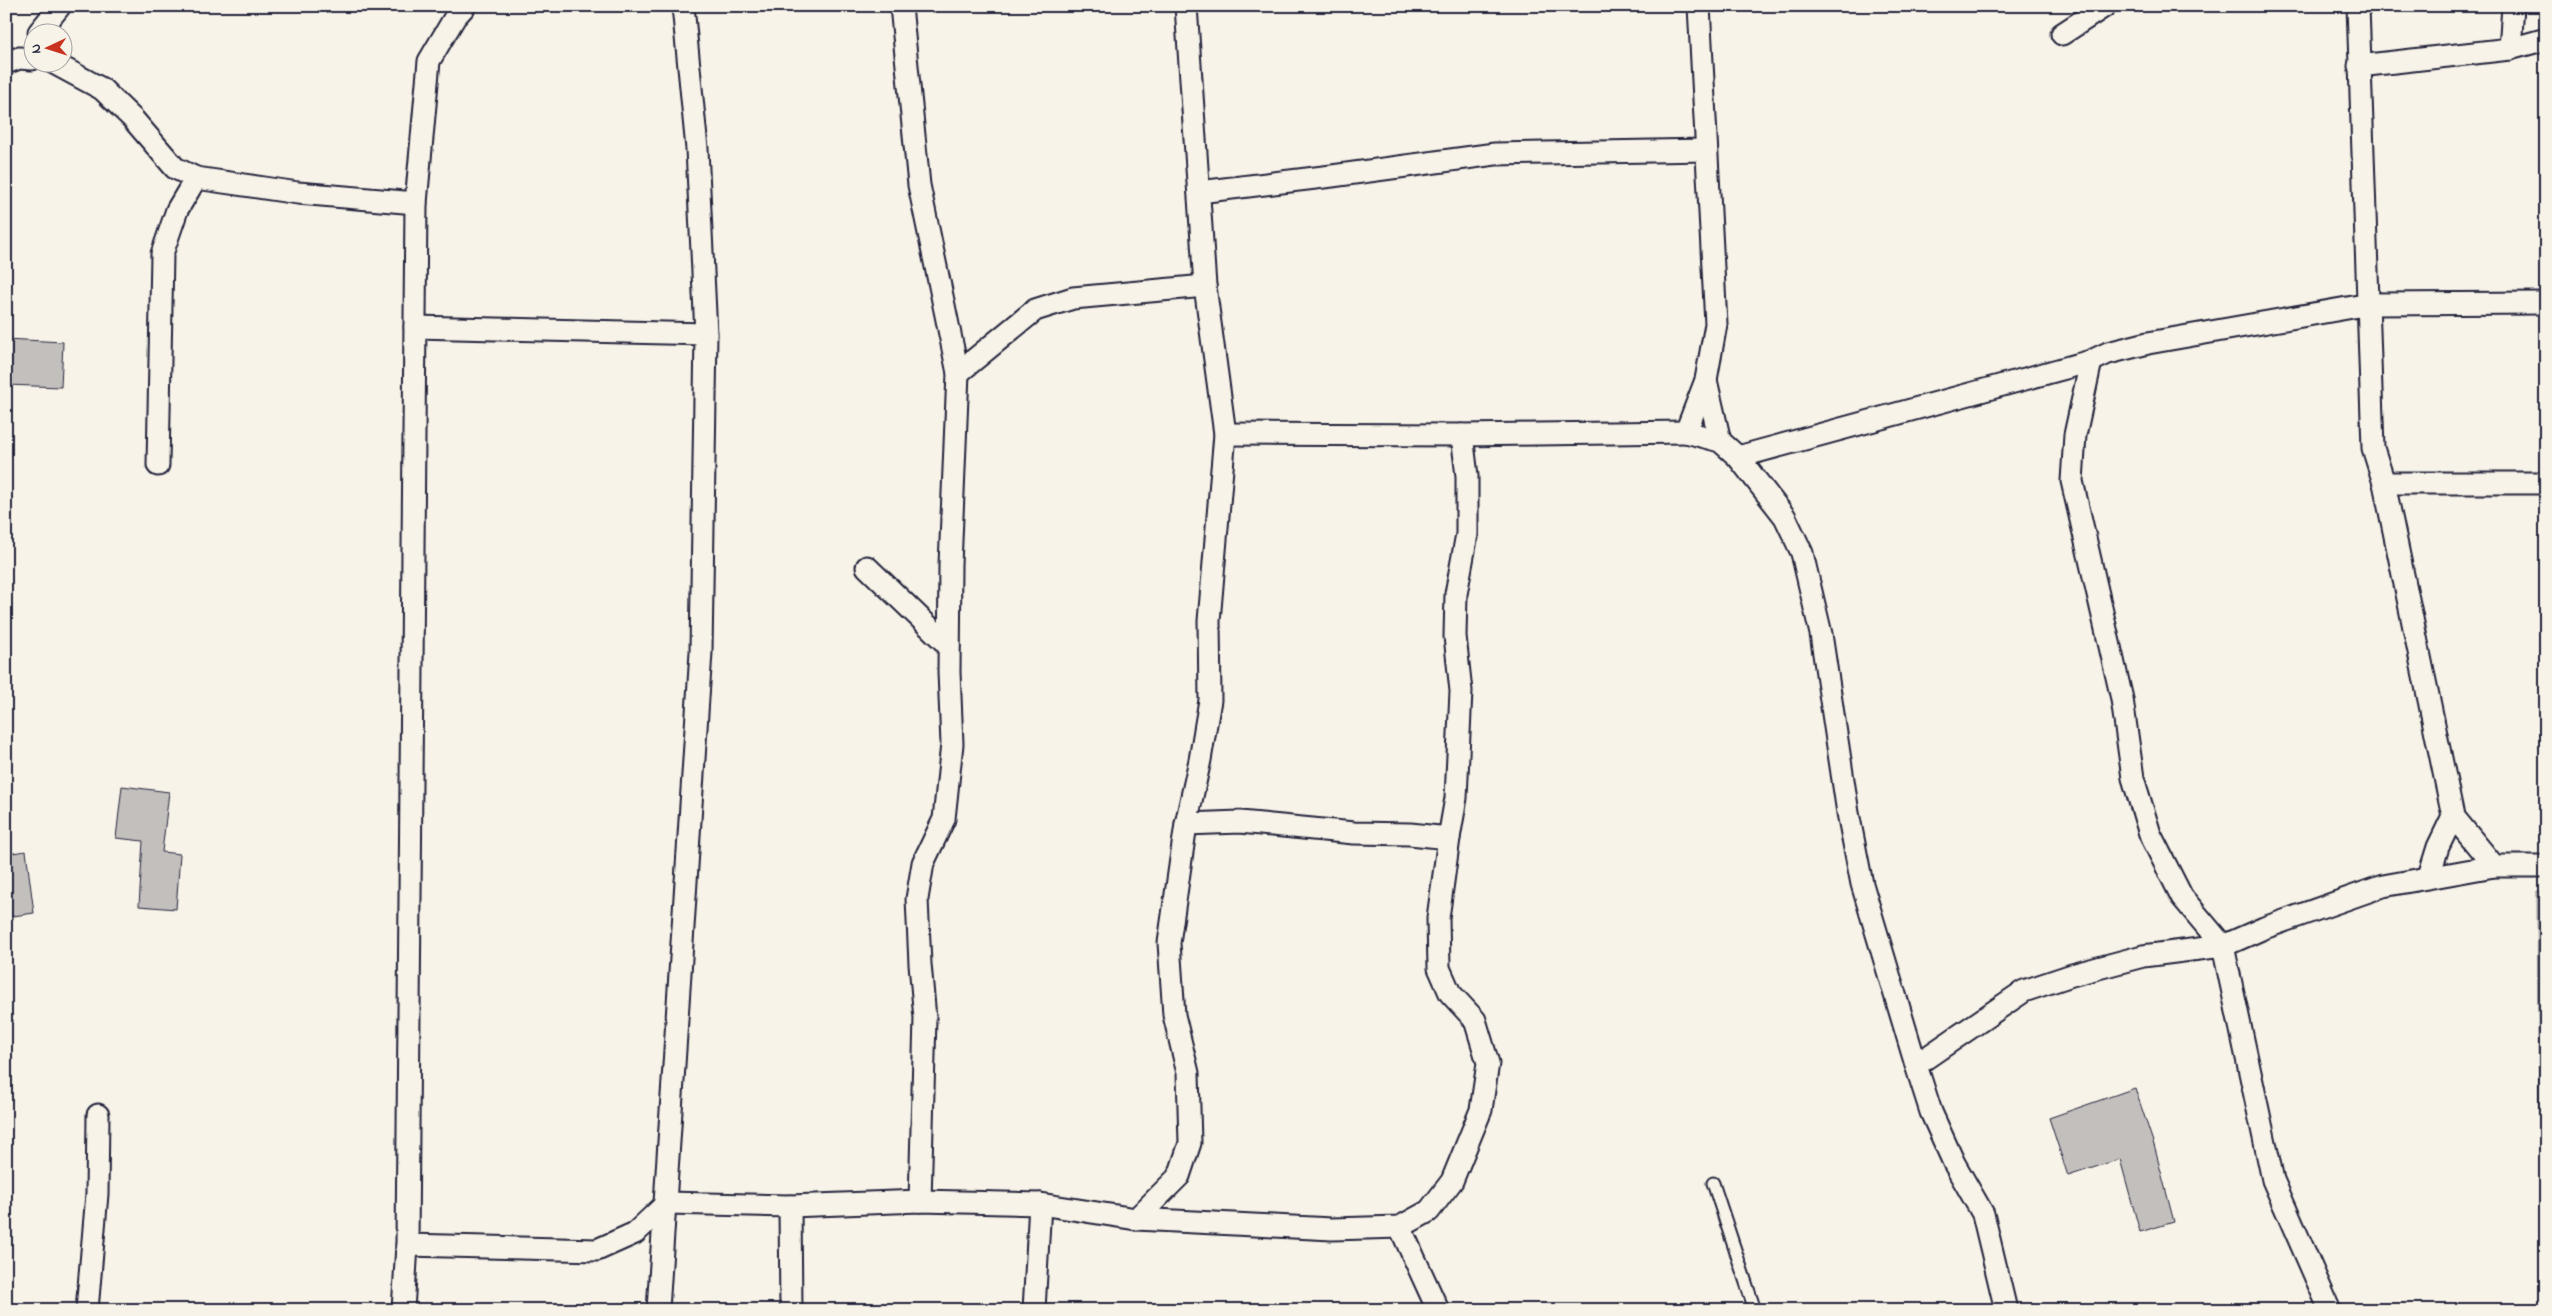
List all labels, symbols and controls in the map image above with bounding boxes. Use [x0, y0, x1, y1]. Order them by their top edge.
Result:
north arrow [22, 22, 72, 72]
text: N [26, 43, 47, 54]

